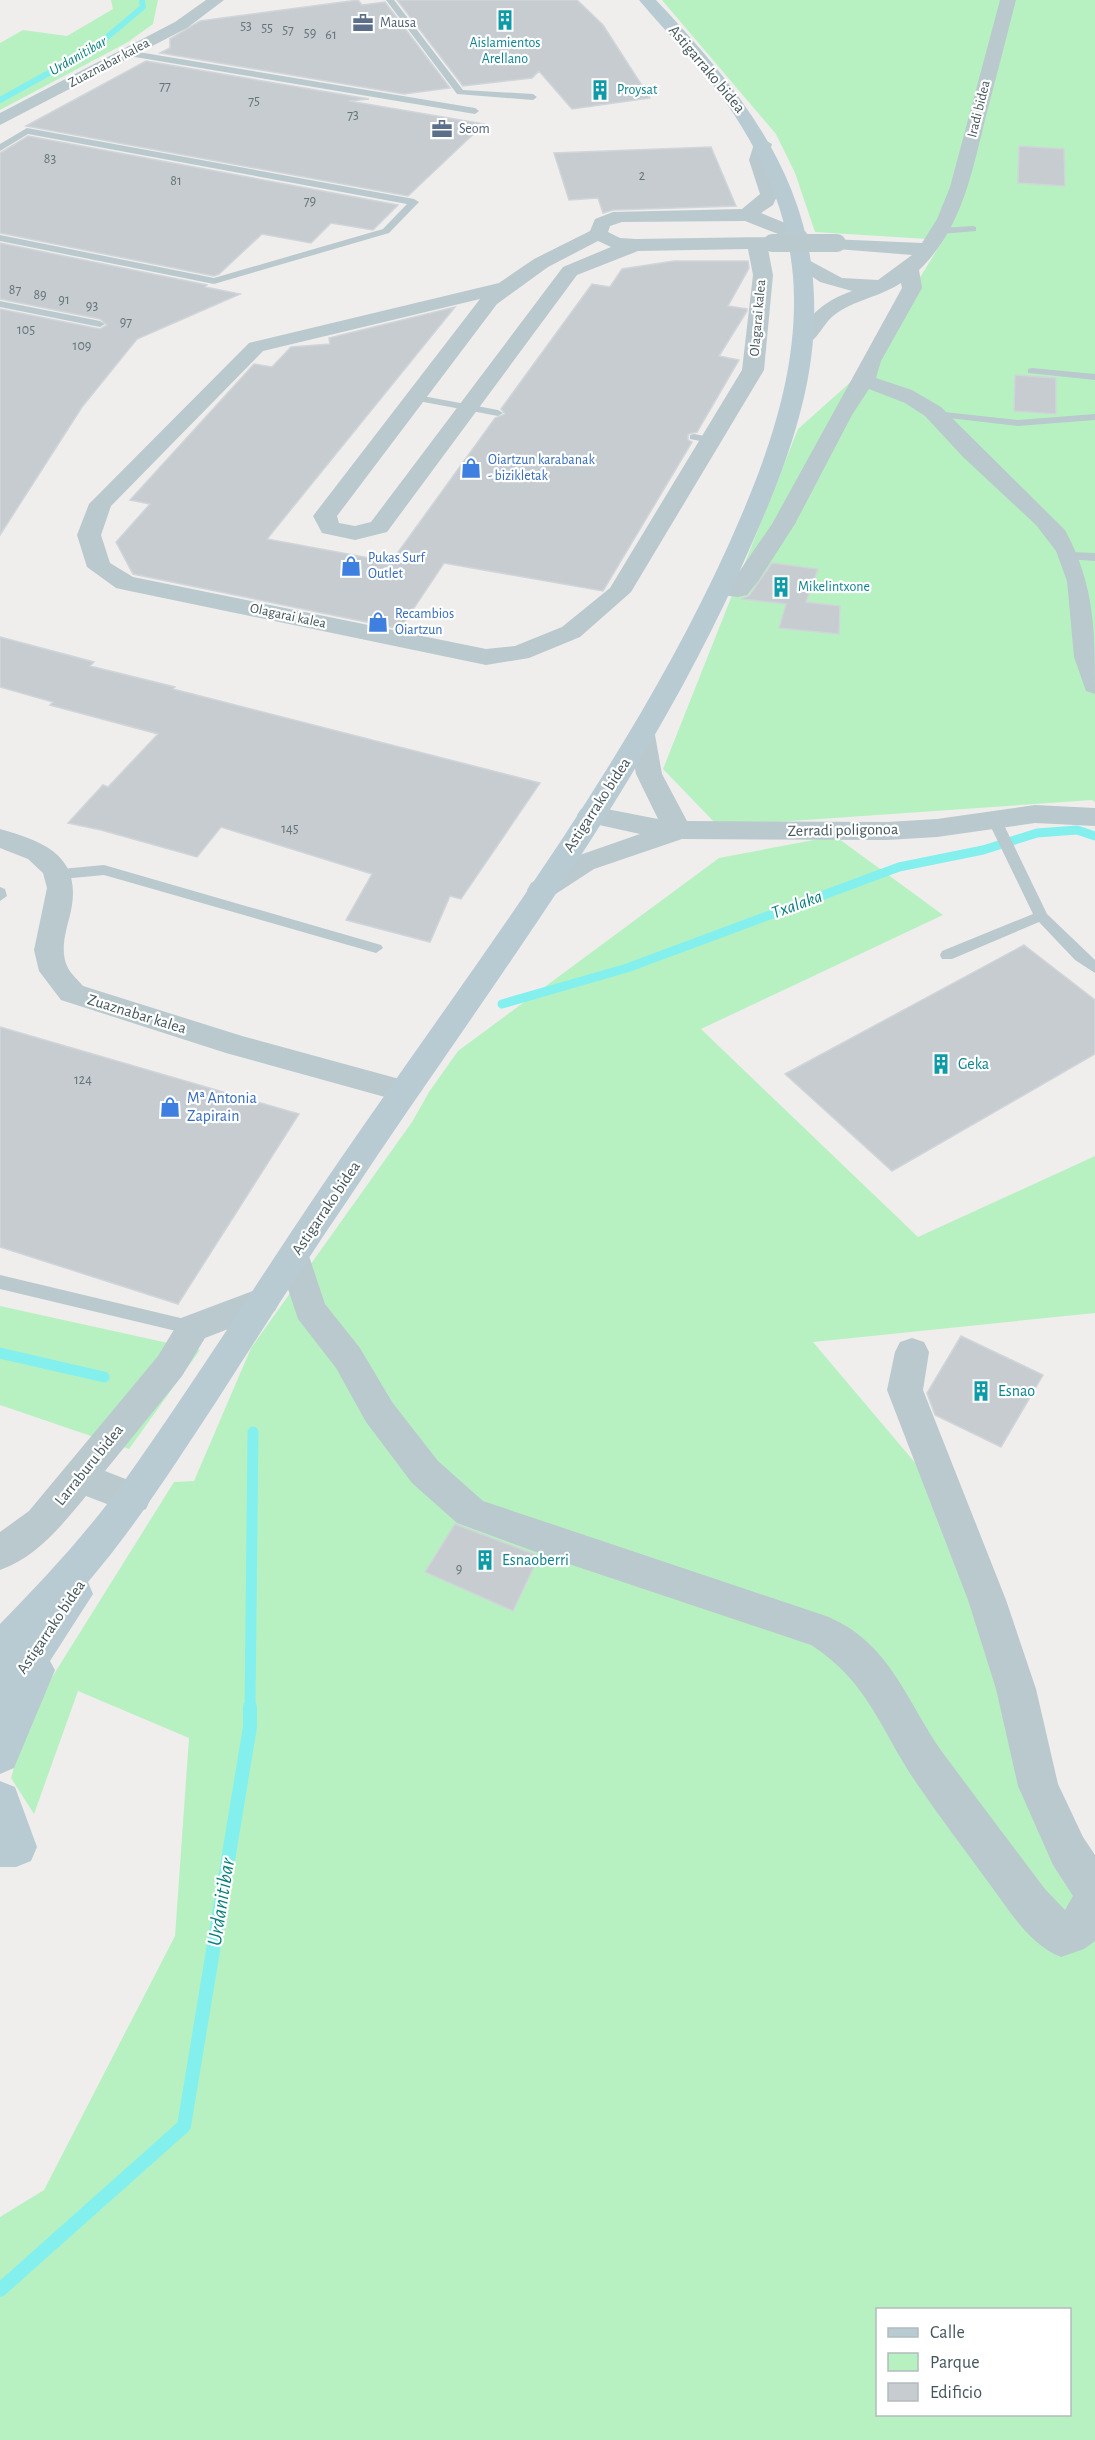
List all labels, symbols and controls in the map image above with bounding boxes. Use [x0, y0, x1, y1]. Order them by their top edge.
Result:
building icon: Aislamientos Arellano [493, 8, 517, 32]
office icon: Mausa [351, 11, 375, 35]
place label: Mausa [380, 16, 417, 30]
house number: 53 [240, 19, 252, 33]
house number: 55 [261, 21, 273, 35]
street label: Astigarrako bidea [666, 22, 748, 116]
house number: 57 [282, 23, 294, 37]
house number: 59 [304, 26, 316, 40]
house number: 61 [325, 28, 337, 42]
water label: Urdanitibar [47, 33, 110, 78]
street label: Zuaznabar kalea [66, 36, 152, 90]
place label: Aislamientos Arellano [469, 36, 541, 66]
building icon: Proysat [588, 78, 612, 102]
house number: 77 [159, 79, 171, 93]
street label: Iradi bidea [965, 79, 993, 139]
place label: Proysat [617, 83, 658, 97]
house number: 75 [248, 94, 260, 108]
house number: 73 [347, 108, 359, 122]
office icon: Seom [430, 117, 454, 141]
place label: Seom [459, 122, 490, 136]
house number: 83 [44, 152, 56, 166]
house number: 2 [639, 169, 645, 183]
house number: 81 [170, 174, 182, 188]
house number: 79 [304, 194, 316, 208]
street label: Olagarai kalea [748, 278, 768, 357]
house number: 87 [9, 283, 21, 297]
house number: 89 [33, 288, 47, 302]
house number: 91 [58, 293, 70, 307]
house number: 93 [86, 299, 98, 313]
house number: 97 [120, 315, 132, 329]
house number: 105 [17, 323, 35, 337]
house number: 109 [73, 339, 91, 353]
place label: Oiartzun karabanak - bizikletak [488, 453, 595, 483]
shop icon: Oiartzun karabanak - bizikletak [459, 456, 483, 480]
place label: Pukas Surf Outlet [368, 551, 425, 581]
shop icon: Pukas Surf Outlet [339, 554, 363, 578]
building icon: Mikelintxone [769, 575, 793, 599]
place label: Mikelintxone [798, 580, 870, 594]
street label: Olagarai kalea [249, 601, 328, 631]
place label: Recambios Oiartzun [395, 607, 454, 637]
shop icon: Recambios Oiartzun [366, 610, 390, 634]
street label: Astigarrako bidea [561, 755, 633, 855]
street label: Zerradi poligonoa [788, 821, 898, 839]
house number: 145 [281, 822, 299, 836]
water label: Txalaka [769, 888, 825, 922]
street label: Zuaznabar kalea [86, 991, 188, 1037]
building icon: Geka [929, 1052, 953, 1076]
place label: Geka [958, 1056, 989, 1072]
house number: 124 [74, 1073, 92, 1087]
place label: Mª Antonia Zapirain [187, 1090, 257, 1124]
shop icon: Mª Antonia Zapirain [158, 1095, 182, 1119]
street label: Astigarrako bidea [289, 1158, 363, 1258]
building icon: Esnao [969, 1379, 993, 1403]
place label: Esnao [998, 1383, 1035, 1399]
street label: Larraburu bidea [52, 1422, 126, 1508]
building icon: Esnaoberri [473, 1548, 497, 1572]
place label: Esnaoberri [502, 1552, 569, 1568]
house number: 9 [456, 1562, 462, 1576]
street label: Astigarrako bidea [14, 1577, 88, 1677]
water label: Urdanitibar [204, 1855, 238, 1947]
legend [876, 2308, 1071, 2416]
text: Calle [930, 2324, 965, 2342]
text: Parque [930, 2354, 979, 2372]
text: Edificio [930, 2384, 982, 2402]

